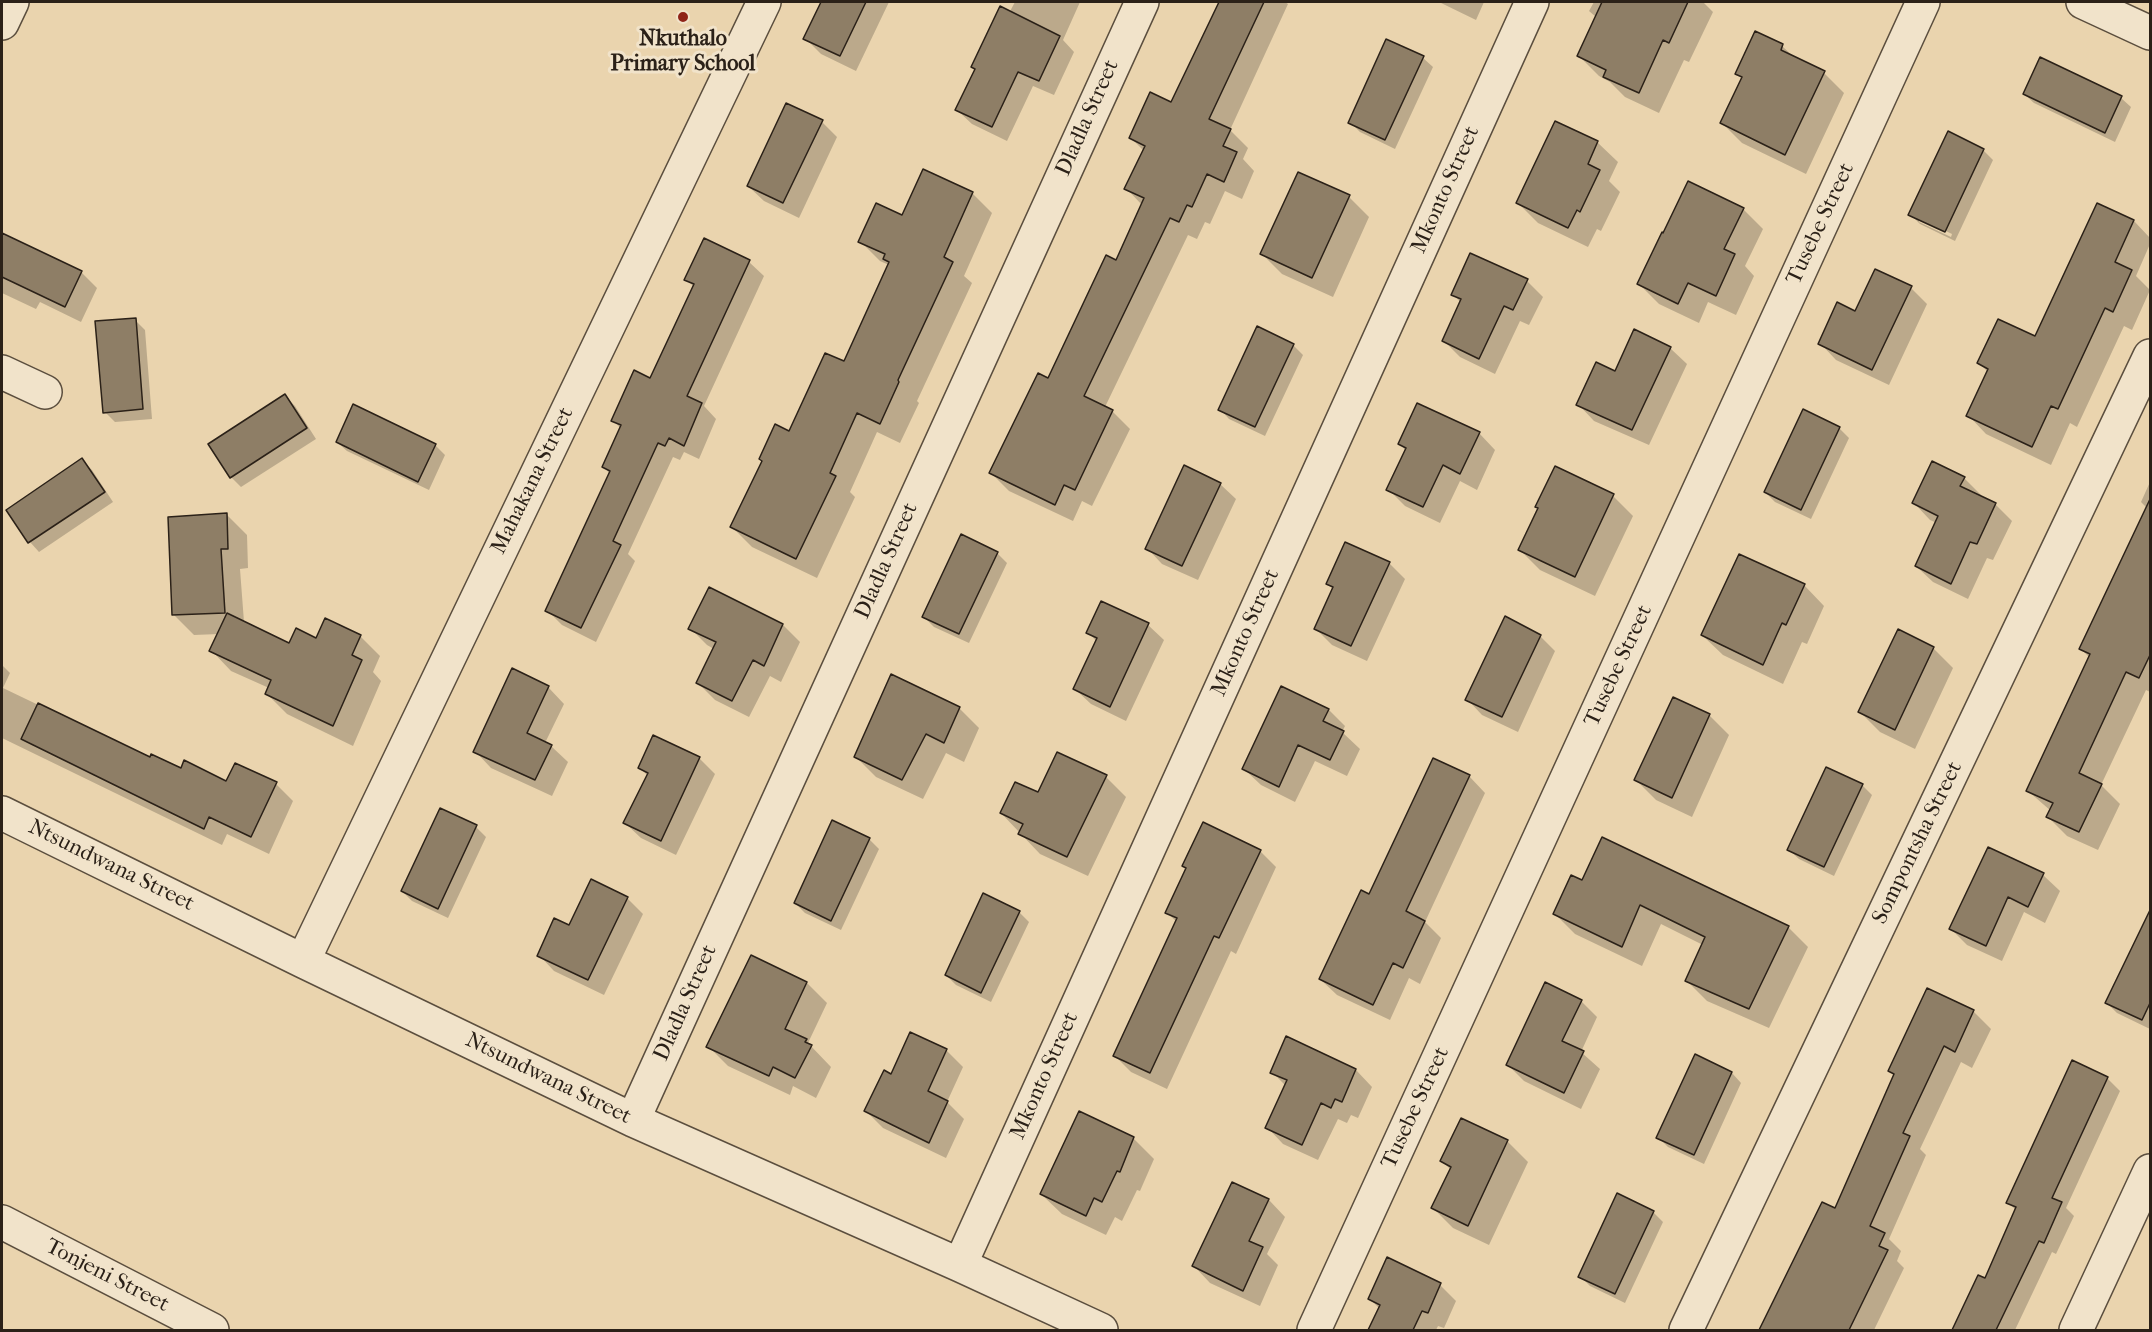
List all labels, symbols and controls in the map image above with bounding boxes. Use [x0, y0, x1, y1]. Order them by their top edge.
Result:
marker: Nkuthalo Primary School [676, 10, 690, 24]
place label: Nkuthalo Primary School [611, 27, 755, 78]
street label: Dladla Street [1051, 56, 1125, 180]
street label: Mkonto Street [1406, 122, 1486, 258]
street label: Tusebe Street [1781, 159, 1861, 289]
street label: Mahakana Street [486, 403, 580, 559]
street label: Dladla Street [850, 499, 924, 623]
street label: Mkonto Street [1206, 565, 1286, 701]
street label: Tusebe Street [1579, 601, 1659, 731]
street label: Sompontsha Street [1867, 757, 1969, 929]
street label: Ntsundwana Street [24, 814, 198, 918]
street label: Dladla Street [649, 941, 723, 1065]
street label: Mkonto Street [1005, 1008, 1085, 1144]
street label: Ntsundwana Street [461, 1027, 635, 1131]
street label: Tusebe Street [1376, 1043, 1456, 1173]
street label: Tonjeni Street [41, 1234, 173, 1318]

